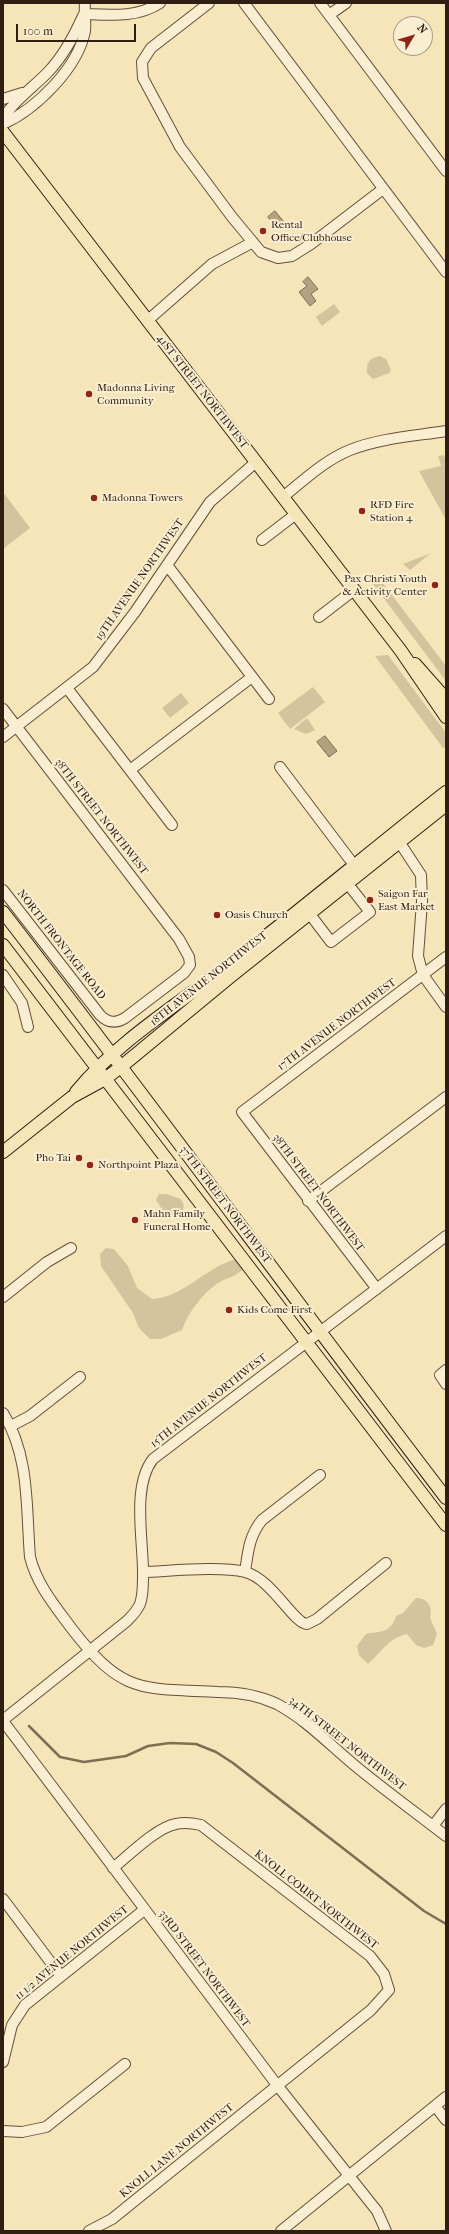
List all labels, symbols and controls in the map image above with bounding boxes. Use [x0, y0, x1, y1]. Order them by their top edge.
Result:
scale bar [18, 16, 138, 42]
north arrow [393, 16, 433, 56]
text: N [414, 22, 430, 36]
text: 100 m [23, 24, 53, 38]
place label: Rental Office/Clubhouse [271, 218, 352, 244]
marker: Rental Office/Clubhouse [258, 226, 268, 236]
street label: 41ST STREET NORTHWEST [153, 332, 251, 452]
place label: Madonna Living Community [97, 381, 175, 407]
marker: Madonna Living Community [84, 389, 94, 399]
place label: Madonna Towers [102, 491, 183, 505]
marker: Madonna Towers [89, 493, 99, 503]
place label: RFD Fire Station 4 [370, 498, 414, 524]
marker: RFD Fire Station 4 [357, 506, 367, 516]
street label: 19TH AVENUE NORTHWEST [93, 517, 187, 643]
place label: Pax Christi Youth & Activity Center [343, 572, 427, 598]
marker: Pax Christi Youth & Activity Center [430, 580, 440, 590]
street label: 38TH STREET NORTHWEST [51, 756, 151, 878]
street label: NORTH FRONTAGE ROAD [14, 887, 108, 1003]
place label: Saigon Far East Market [378, 887, 435, 913]
marker: Saigon Far East Market [365, 895, 375, 905]
place label: Oasis Church [225, 908, 288, 922]
marker: Oasis Church [212, 910, 222, 920]
street label: 18TH AVENUE NORTHWEST [148, 929, 270, 1029]
street label: 17TH AVENUE NORTHWEST [275, 976, 399, 1074]
street label: 38TH STREET NORTHWEST [269, 1132, 367, 1254]
street label: 37TH STREET NORTHWEST [176, 1144, 274, 1266]
place label: Pho Tai [35, 1151, 71, 1165]
marker: Pho Tai [74, 1153, 84, 1163]
place label: Northpoint Plaza [98, 1158, 179, 1172]
marker: Northpoint Plaza [85, 1160, 95, 1170]
place label: Mahn Family Funeral Home [143, 1207, 211, 1233]
marker: Mahn Family Funeral Home [130, 1215, 140, 1225]
place label: Kids Come First [237, 1303, 312, 1317]
marker: Kids Come First [224, 1305, 234, 1315]
street label: 15TH AVENUE NORTHWEST [148, 1351, 270, 1451]
street label: 34TH STREET NORTHWEST [286, 1694, 408, 1794]
street label: KNOLL COURT NORTHWEST [251, 1848, 381, 1952]
street label: 11 1/2 AVENUE NORTHWEST [13, 1903, 131, 2003]
street label: 33RD STREET NORTHWEST [156, 1908, 252, 2030]
street label: KNOLL LANE NORTHWEST [117, 2101, 237, 2201]

